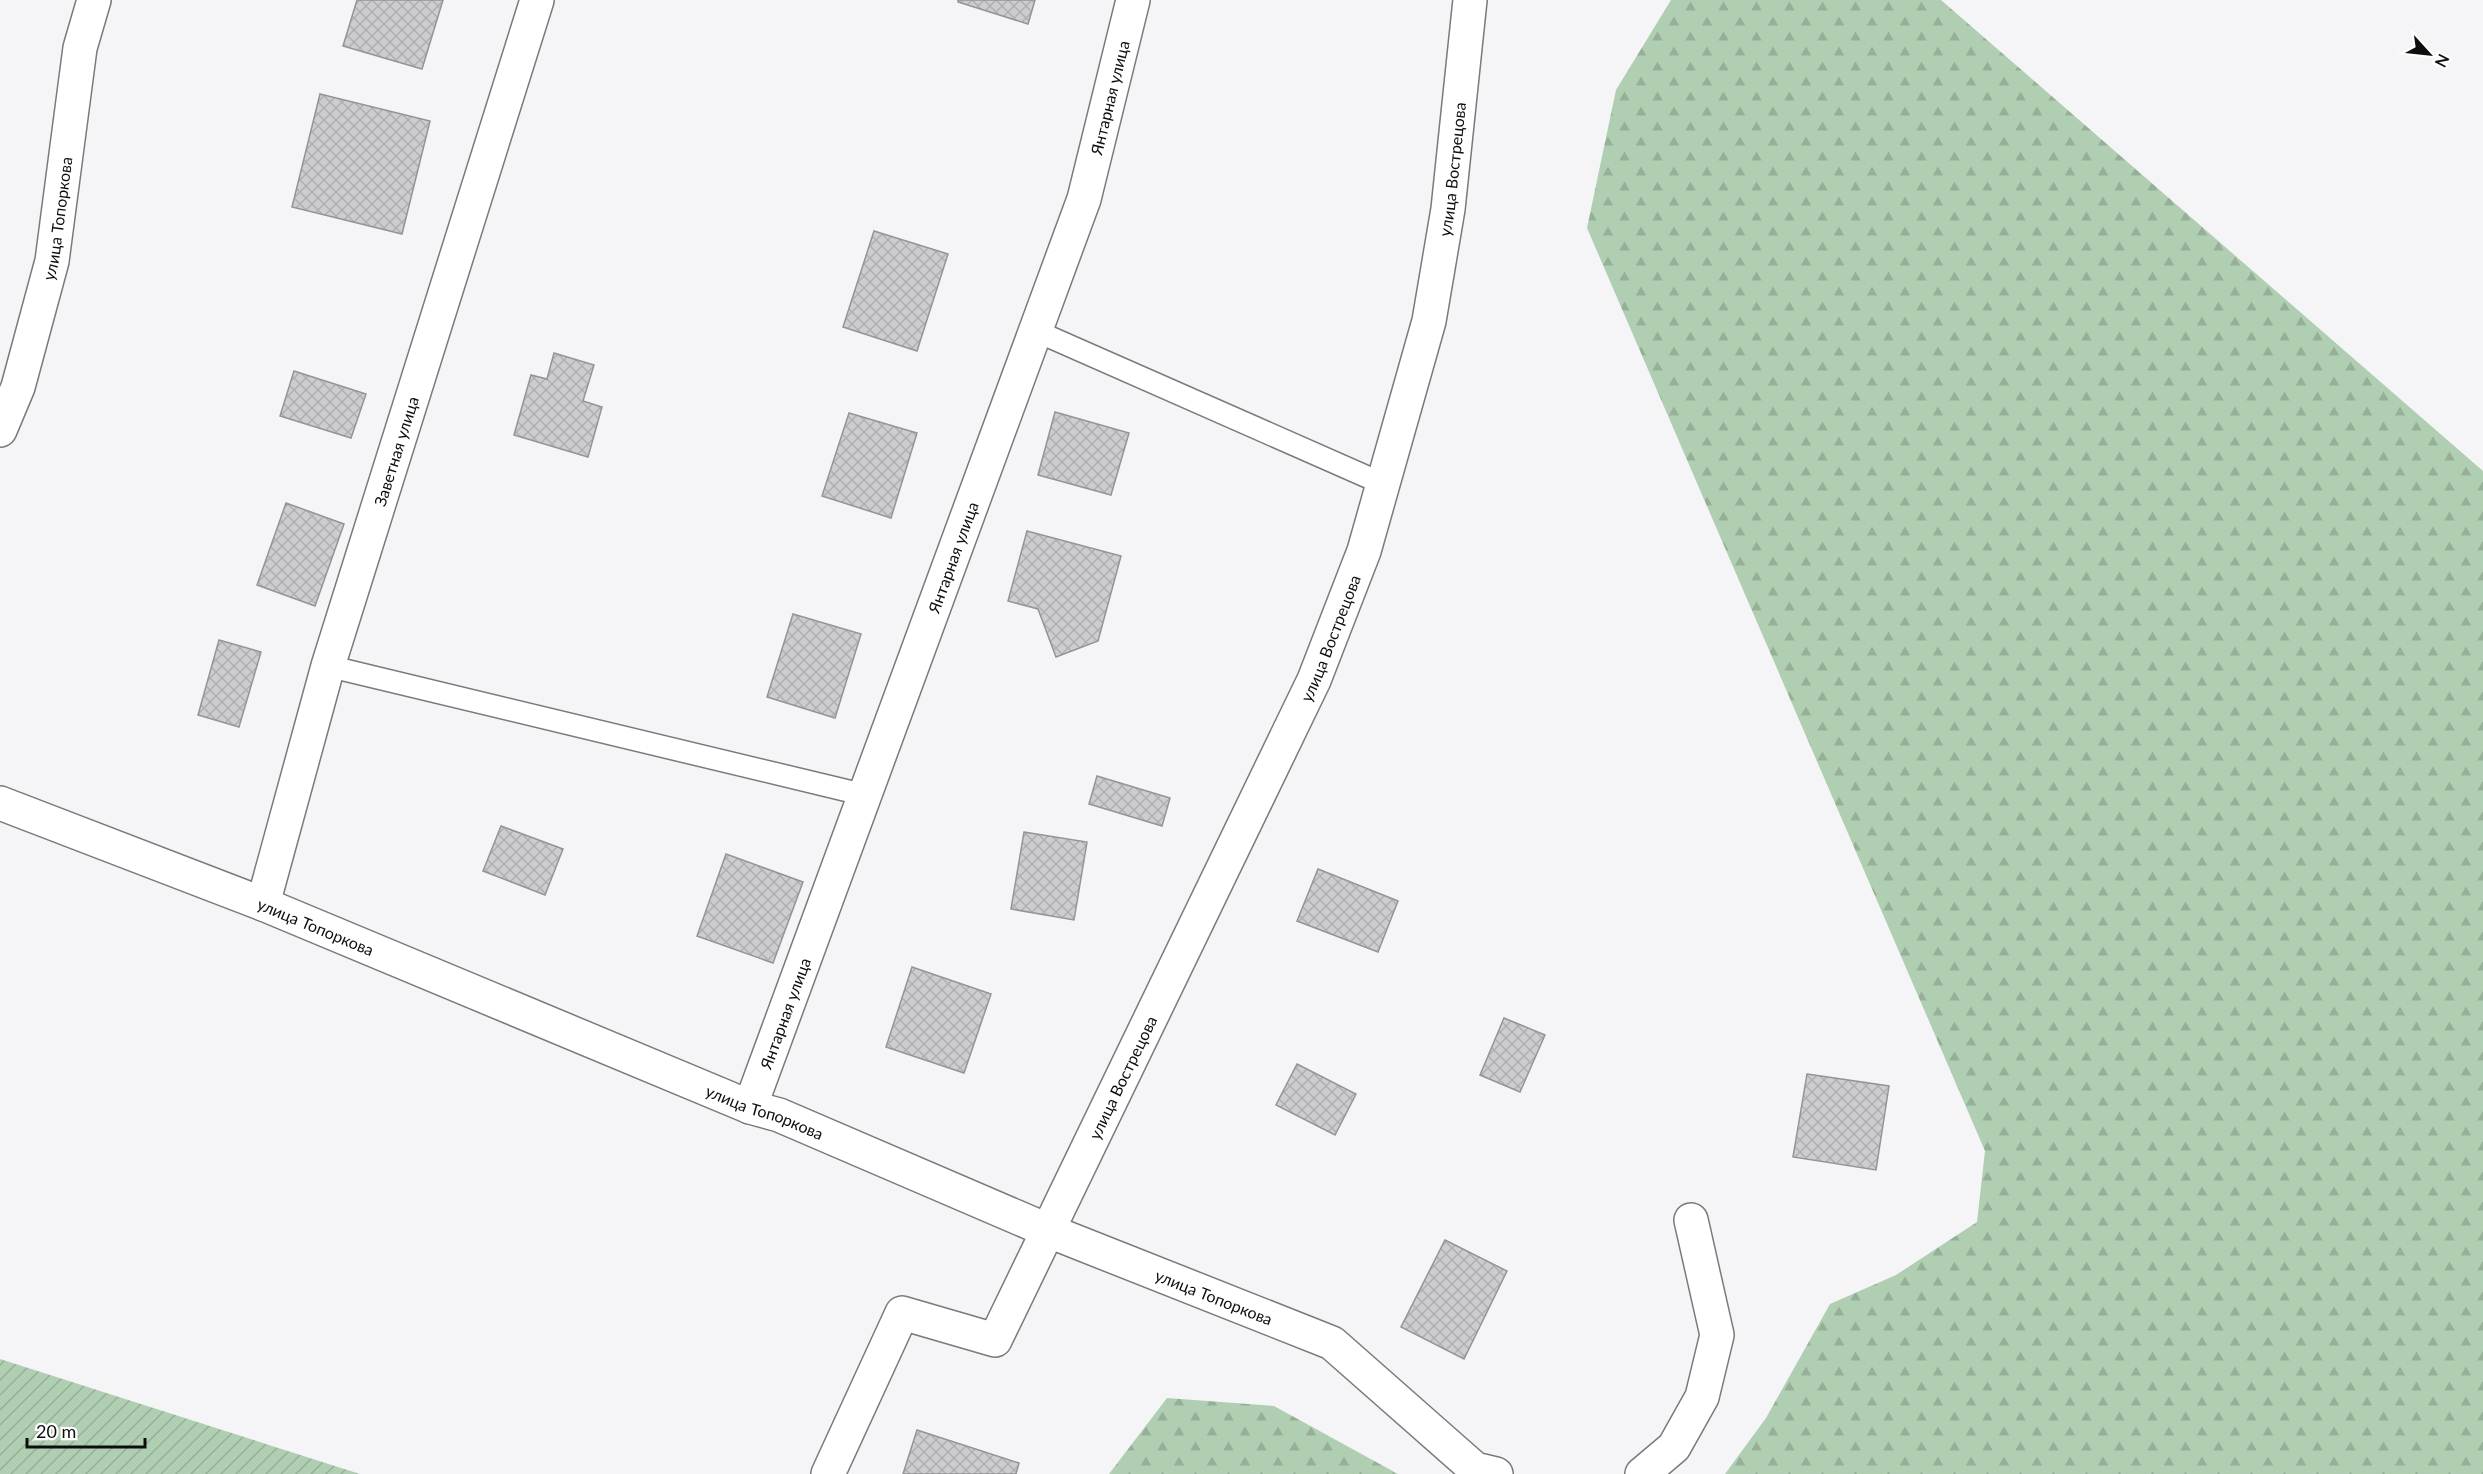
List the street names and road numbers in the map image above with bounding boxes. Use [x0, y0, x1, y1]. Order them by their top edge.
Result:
street label: Янтарная улица [1086, 38, 1132, 158]
street label: улица Вострецова [1434, 101, 1469, 238]
street label: улица Топоркова [38, 156, 75, 282]
street label: Заветная улица [369, 394, 422, 508]
street label: Янтарная улица [923, 499, 981, 616]
street label: улица Вострецова [1296, 572, 1363, 704]
street label: улица Топоркова [255, 893, 377, 959]
street label: Янтарная улица [755, 955, 814, 1072]
street label: улица Вострецова [1084, 1012, 1160, 1142]
street label: улица Топоркова [703, 1080, 827, 1143]
street label: улица Топоркова [1153, 1265, 1276, 1328]

